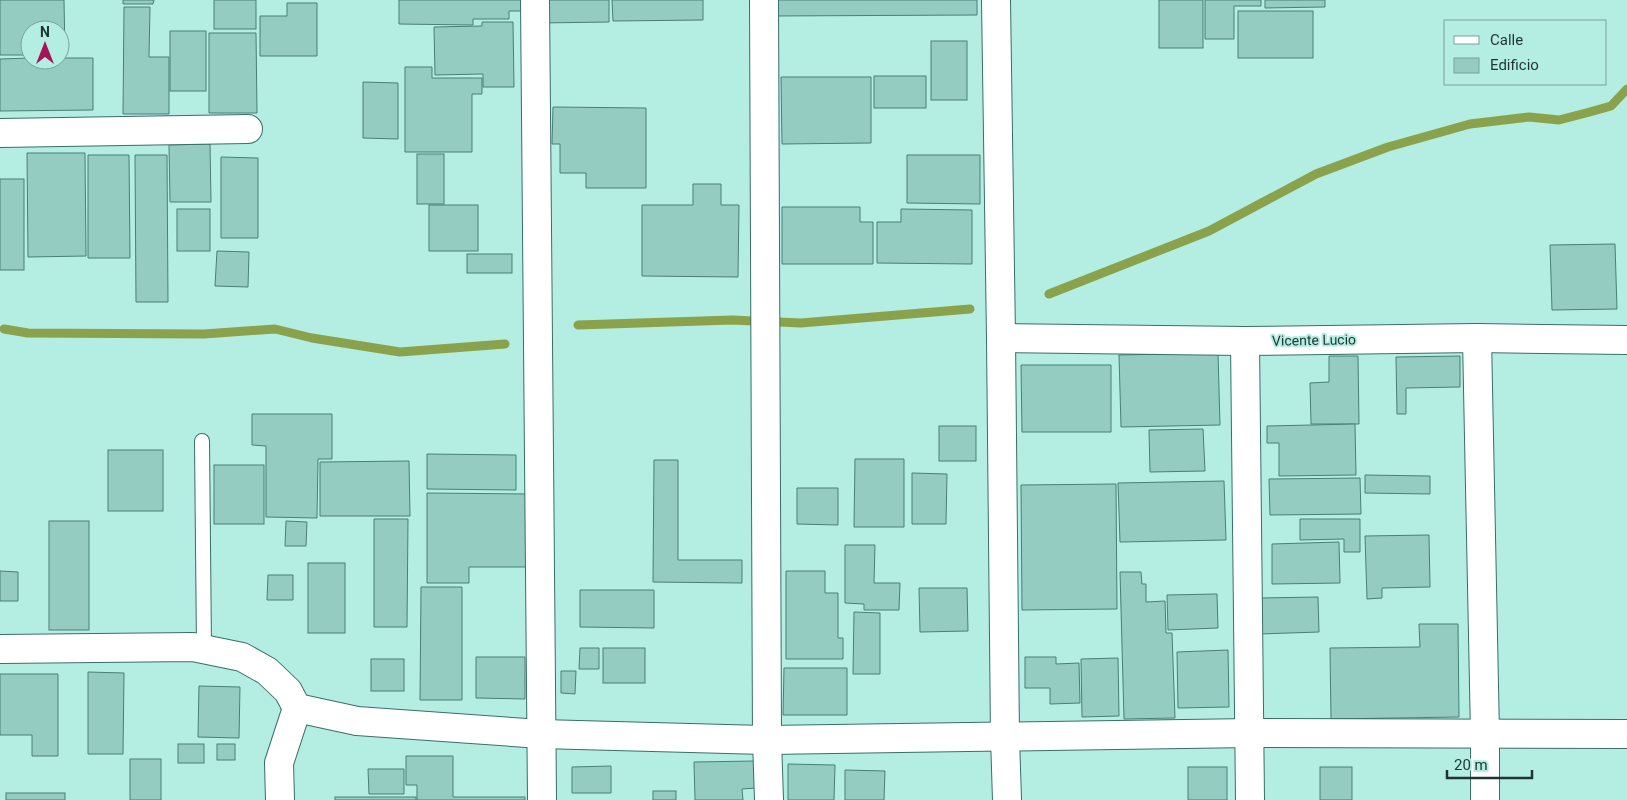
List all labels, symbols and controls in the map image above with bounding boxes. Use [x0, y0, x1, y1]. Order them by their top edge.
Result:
north arrow [20, 20, 70, 70]
legend [1444, 20, 1607, 85]
text: N [40, 24, 50, 40]
text: Calle [1490, 31, 1523, 49]
text: Edificio [1490, 56, 1539, 74]
street label: Vicente Lucio [1272, 331, 1356, 349]
scale bar [1447, 748, 1532, 780]
text: 20 m [1454, 756, 1488, 774]

